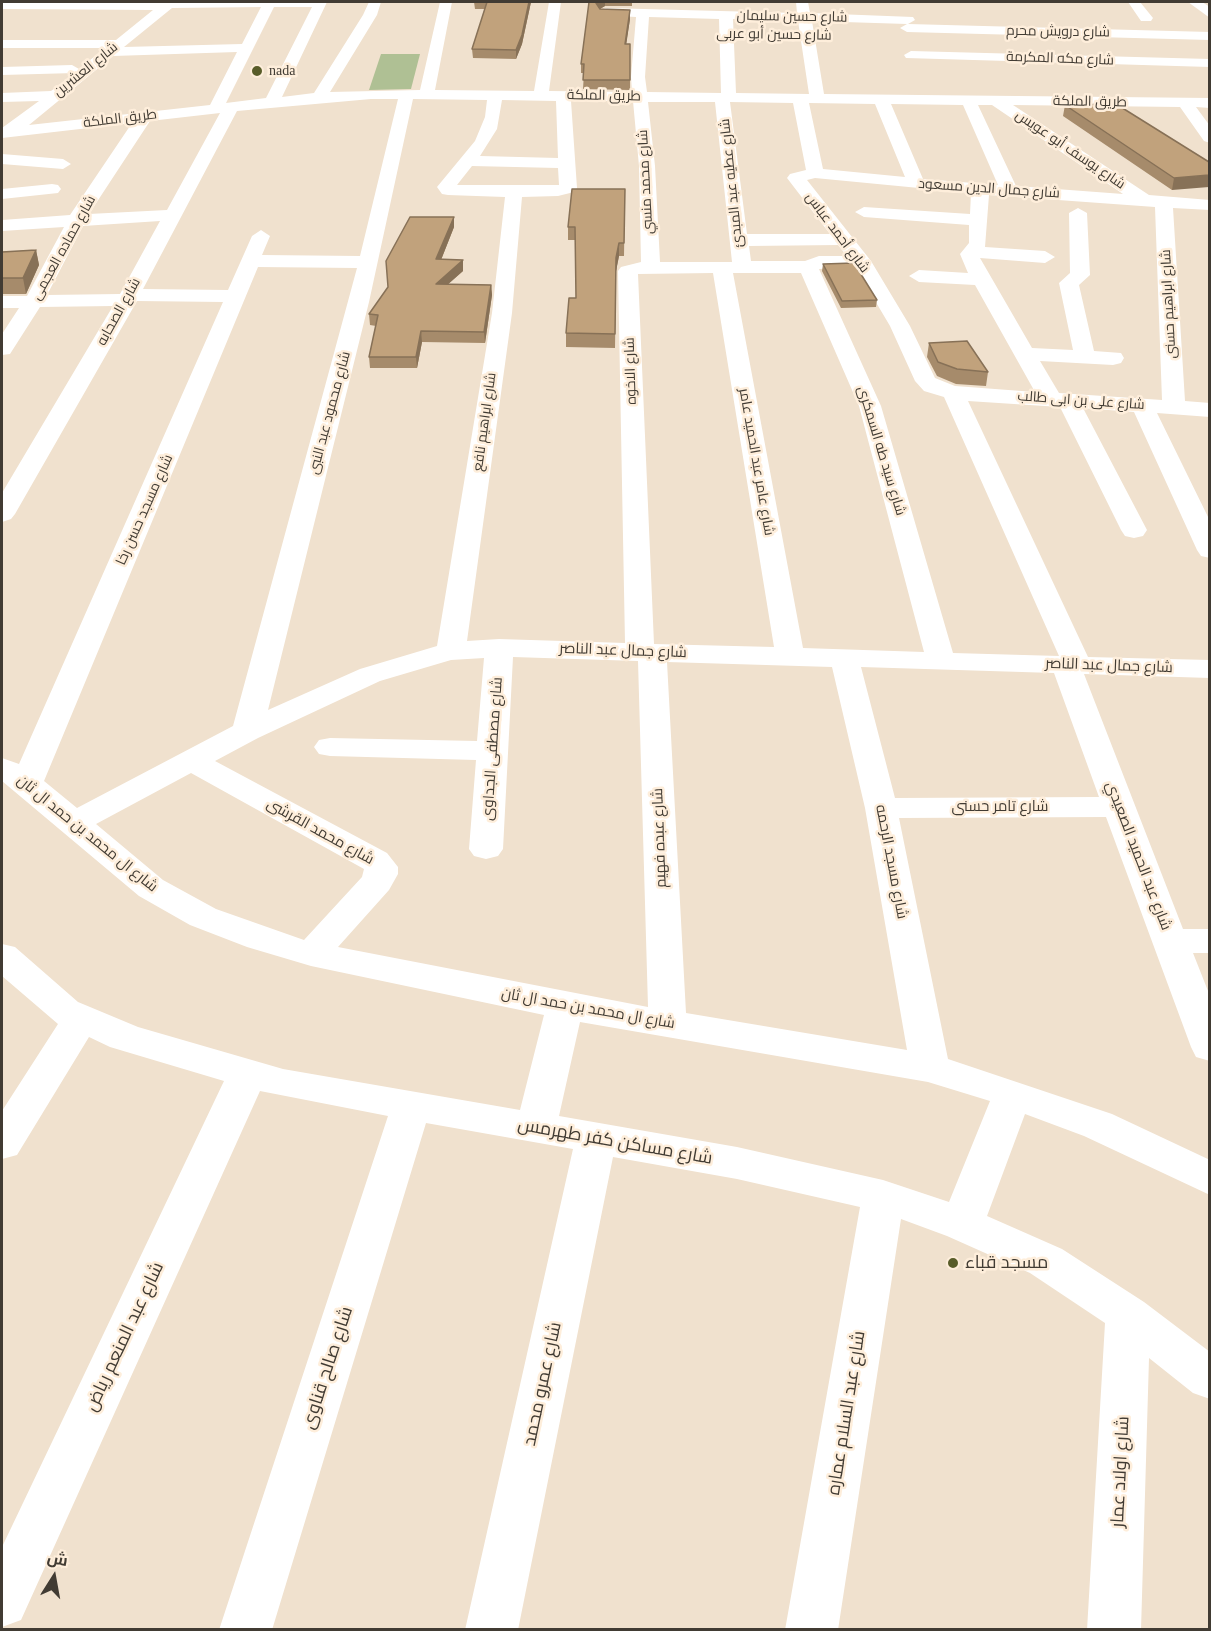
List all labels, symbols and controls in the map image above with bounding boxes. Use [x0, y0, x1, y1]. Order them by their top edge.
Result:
street label: شارع حسين سليمان [736, 8, 848, 26]
street label: شارع درويش محرم [1006, 23, 1110, 41]
street label: شارع حسين أبو عربى [716, 26, 832, 44]
street label: شارع العشرين [50, 39, 122, 101]
street label: شارع مكه المكرمة [1006, 49, 1114, 69]
place label: nada [269, 63, 295, 79]
marker: nada [250, 64, 264, 78]
street label: طريق الملكة [567, 87, 641, 105]
street label: طريق الملكة [1053, 93, 1127, 111]
street label: طريق الملكة [82, 106, 158, 132]
street label: شارع يوسف أبو عويس [1012, 107, 1128, 193]
street label: شارع عطيه عبد المبدئ [717, 118, 747, 248]
street label: شارع محمد منسي [635, 129, 657, 235]
street label: شارع جمال الدين مسعود [918, 176, 1060, 202]
street label: شارع أحمد عباس [801, 190, 873, 276]
street label: شارع حماده العجمى [28, 193, 100, 303]
street label: شارع ابراهيم حسنى [1158, 249, 1180, 359]
street label: شارع الصحابه [94, 275, 144, 349]
street label: شارع الاخوه [621, 337, 641, 405]
street label: شارع محمود عبد النبى [306, 350, 354, 476]
street label: شارع ابراهيم نافع [470, 372, 500, 472]
street label: شارع سيد طه السمكرى [853, 384, 909, 518]
street label: شارع عامر عبد الحميد عامر [735, 387, 777, 537]
street label: شارع على بن ابى طالب [1017, 388, 1145, 414]
street label: شارع مسجد حسن رخا [113, 452, 177, 568]
street label: شارع جمال عبد الناصر [559, 640, 687, 662]
street label: شارع جمال عبد الناصر [1045, 655, 1173, 677]
street label: شارع مصطفى الجداوى [479, 677, 507, 821]
street label: شارع ال محمد بن حمد ال ثان [13, 772, 161, 896]
street label: شارع عبد الحميد الصعيدي [1101, 779, 1175, 933]
street label: شارع عبده فهيم [649, 788, 671, 888]
street label: شارع محمد القرشى [263, 795, 377, 869]
street label: شارع تامر حسنى [951, 798, 1049, 816]
street label: شارع مسجد الرحمه [871, 803, 911, 921]
street label: شارع ال محمد بن حمد ال ثان [500, 985, 676, 1033]
street label: شارع مساكن كفر طهرمس [516, 1114, 714, 1170]
place label: مسجد قباء [965, 1252, 1048, 1274]
marker: مسجد قباء [946, 1256, 960, 1270]
street label: شارع عبد المنعم رياض [81, 1259, 169, 1415]
street label: شارع صالح قناوى [298, 1304, 358, 1432]
street label: شارع عمرو محمد [519, 1320, 567, 1448]
street label: شارع عبد السلام عماره [823, 1329, 871, 1497]
street label: شارع اولاد عمار [1107, 1416, 1135, 1528]
north arrow [24, 1547, 84, 1607]
text: ش [46, 1549, 69, 1569]

